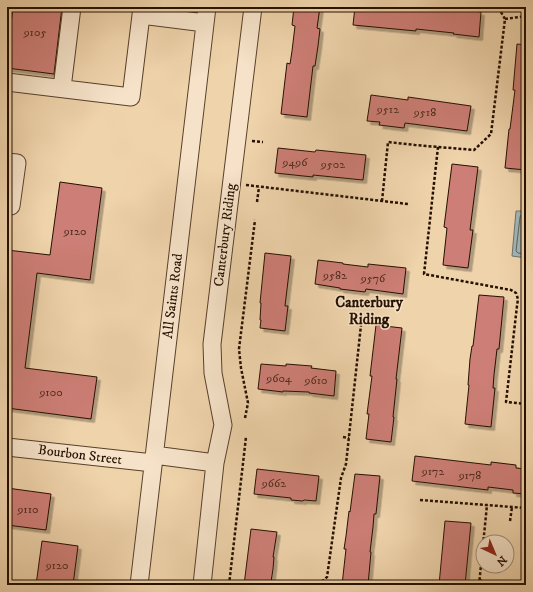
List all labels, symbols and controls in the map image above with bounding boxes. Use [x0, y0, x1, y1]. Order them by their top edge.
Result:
house number: 9105 [23, 25, 46, 40]
house number: 9512 [376, 102, 399, 117]
house number: 9518 [413, 105, 436, 120]
house number: 9496 [281, 155, 308, 170]
house number: 9502 [320, 157, 345, 172]
street label: Canterbury Riding [210, 182, 240, 288]
house number: 9120 [63, 224, 86, 239]
street label: All Saints Road [159, 252, 187, 340]
house number: 9582 [322, 268, 347, 283]
house number: 9576 [360, 271, 386, 286]
district label: Canterbury Riding [335, 293, 404, 329]
house number: 9604 [265, 371, 293, 386]
house number: 9610 [304, 373, 328, 388]
house number: 9100 [38, 385, 63, 400]
street label: Bourbon Street [37, 441, 124, 469]
house number: 9172 [421, 464, 444, 479]
house number: 9178 [458, 468, 481, 483]
house number: 9662 [261, 476, 286, 491]
house number: 9110 [16, 502, 39, 517]
north arrow [475, 534, 515, 574]
text: N [493, 552, 509, 569]
house number: 9120 [45, 558, 68, 573]

